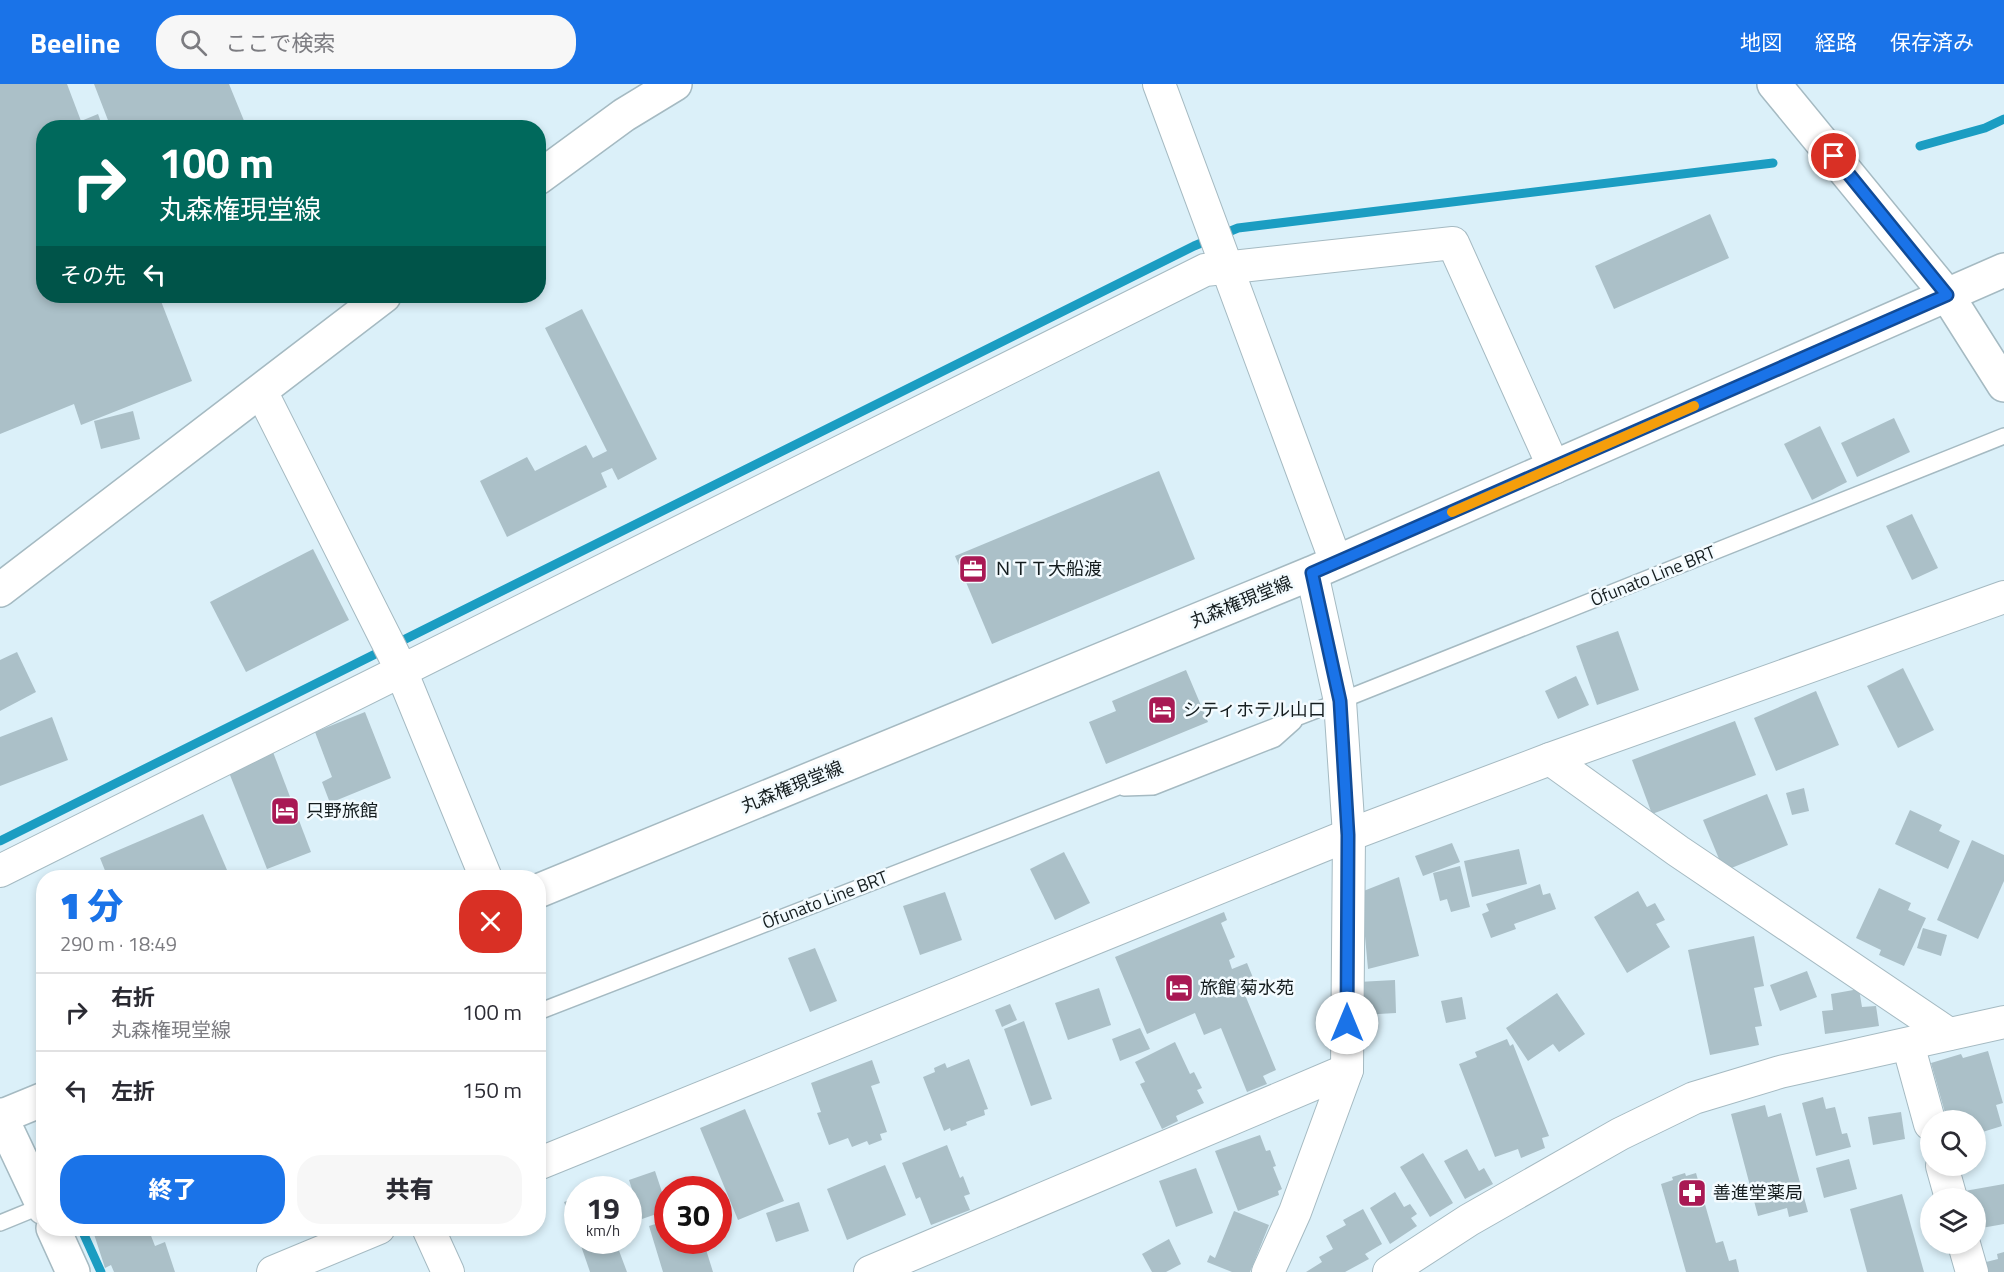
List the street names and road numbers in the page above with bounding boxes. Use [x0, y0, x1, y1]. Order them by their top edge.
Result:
street label: Ōfunato Line BRT [1586, 538, 1720, 613]
street label: 丸森権現堂線 [1186, 569, 1296, 634]
street label: 丸森権現堂線 [737, 754, 847, 819]
street label: Ōfunato Line BRT [758, 863, 892, 936]

